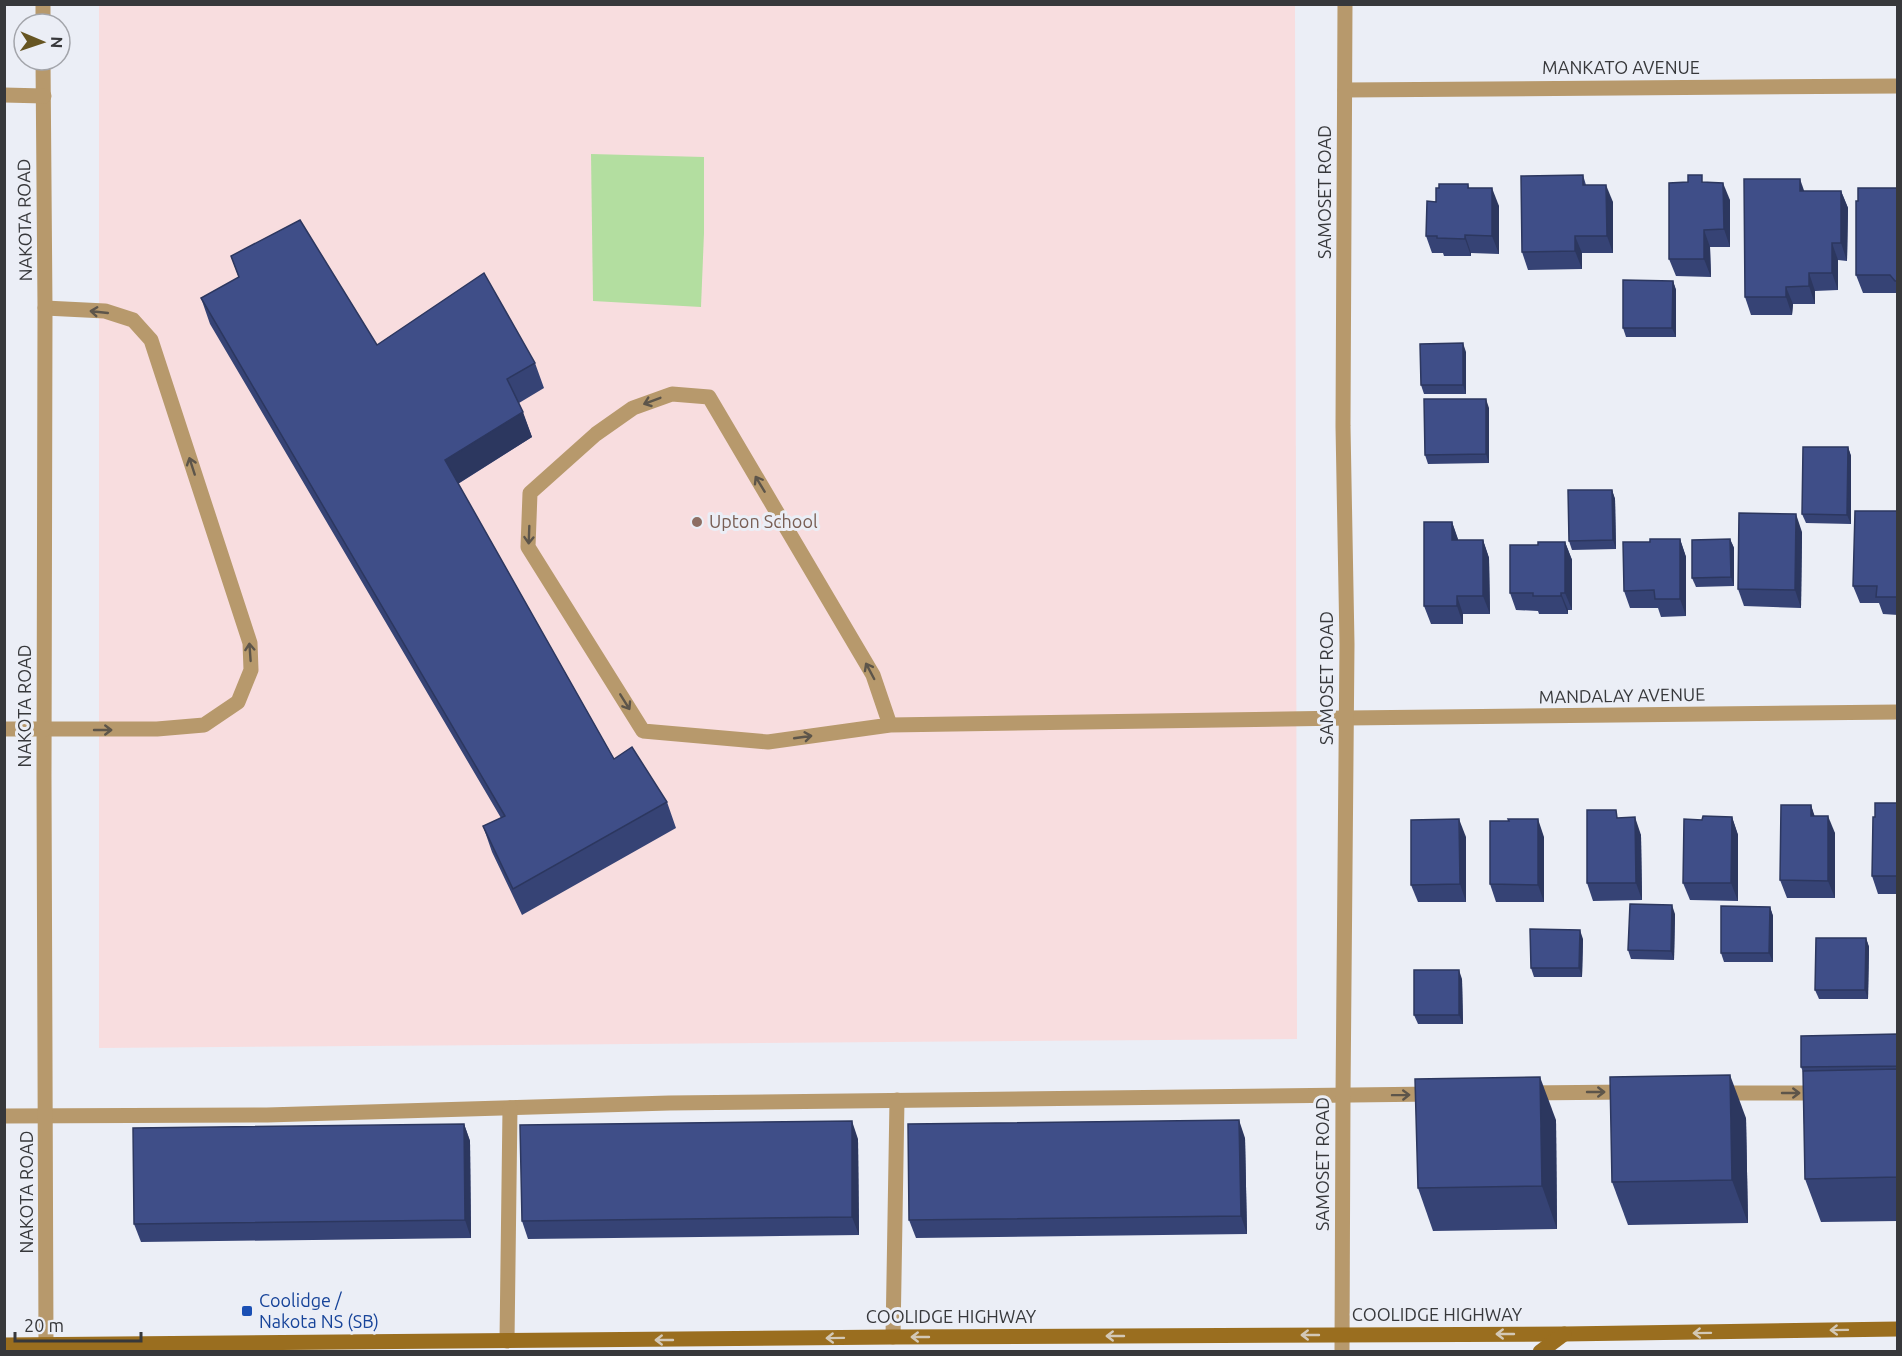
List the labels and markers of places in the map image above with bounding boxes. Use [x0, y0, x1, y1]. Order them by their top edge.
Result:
place label: Upton School [709, 511, 818, 531]
marker: Upton School [690, 515, 704, 529]
place label: Coolidge / Nakota NS (SB) [259, 1290, 379, 1332]
marker: Coolidge / Nakota NS (SB) [240, 1304, 254, 1318]

